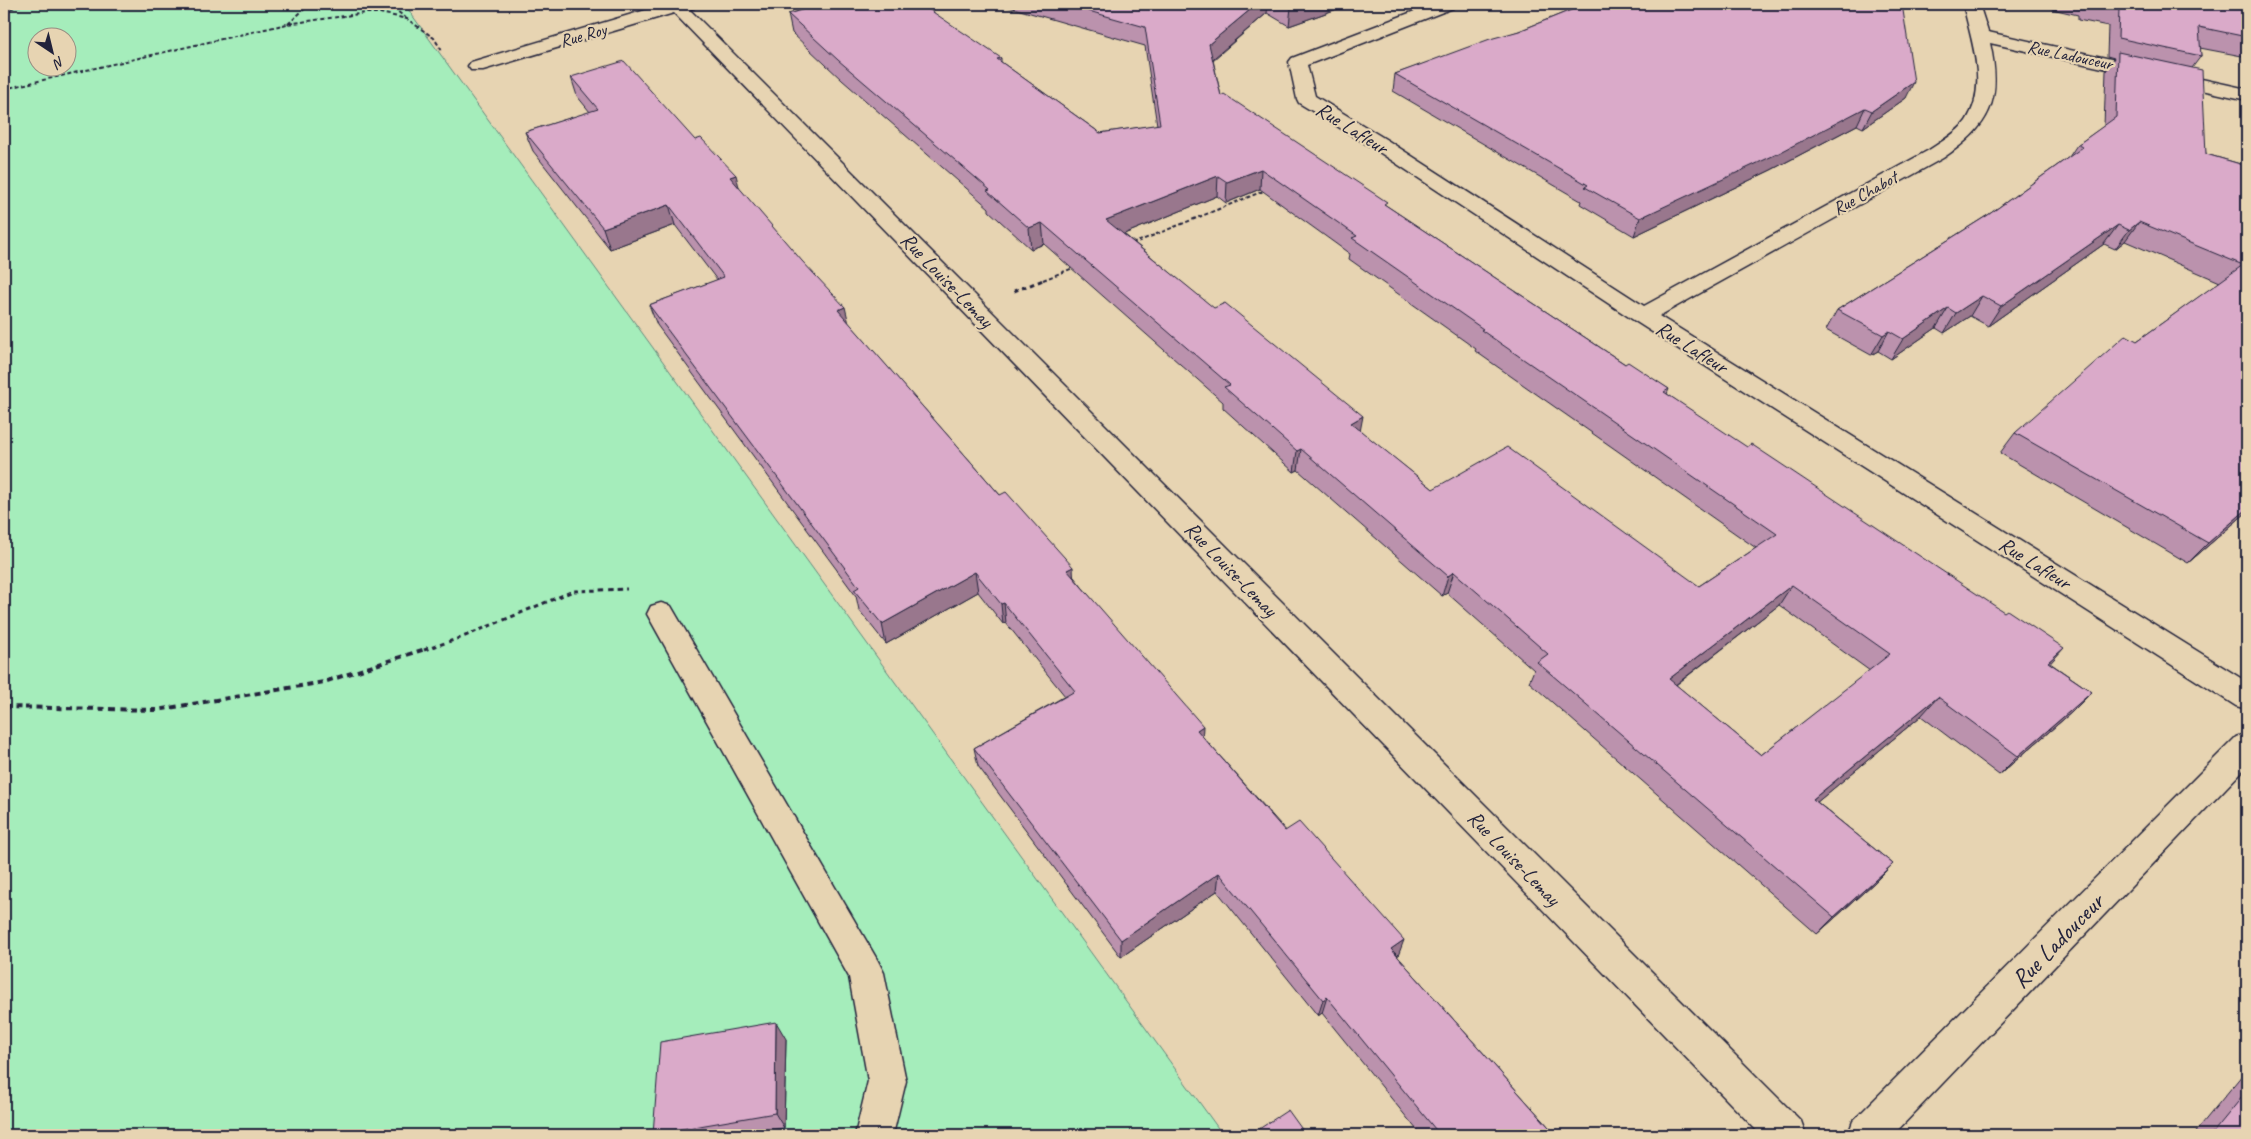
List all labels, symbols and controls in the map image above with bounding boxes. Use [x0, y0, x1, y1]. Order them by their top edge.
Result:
street label: Rue Roy [557, 17, 611, 52]
north arrow [28, 28, 78, 78]
street label: Rue Ladouceur [2025, 35, 2116, 75]
text: N [49, 53, 68, 73]
street label: Rue Lafleur [1311, 96, 1395, 161]
street label: Rue Chabot [1829, 165, 1904, 220]
street label: Rue Louise-Lemay [895, 227, 1000, 334]
street label: Rue Lafleur [1651, 315, 1735, 380]
street label: Rue Louise-Lemay [1179, 516, 1284, 623]
street label: Rue Lafleur [1994, 531, 2078, 596]
street label: Rue Louise-Lemay [1462, 805, 1567, 912]
street label: Rue Ladouceur [2005, 885, 2112, 995]

